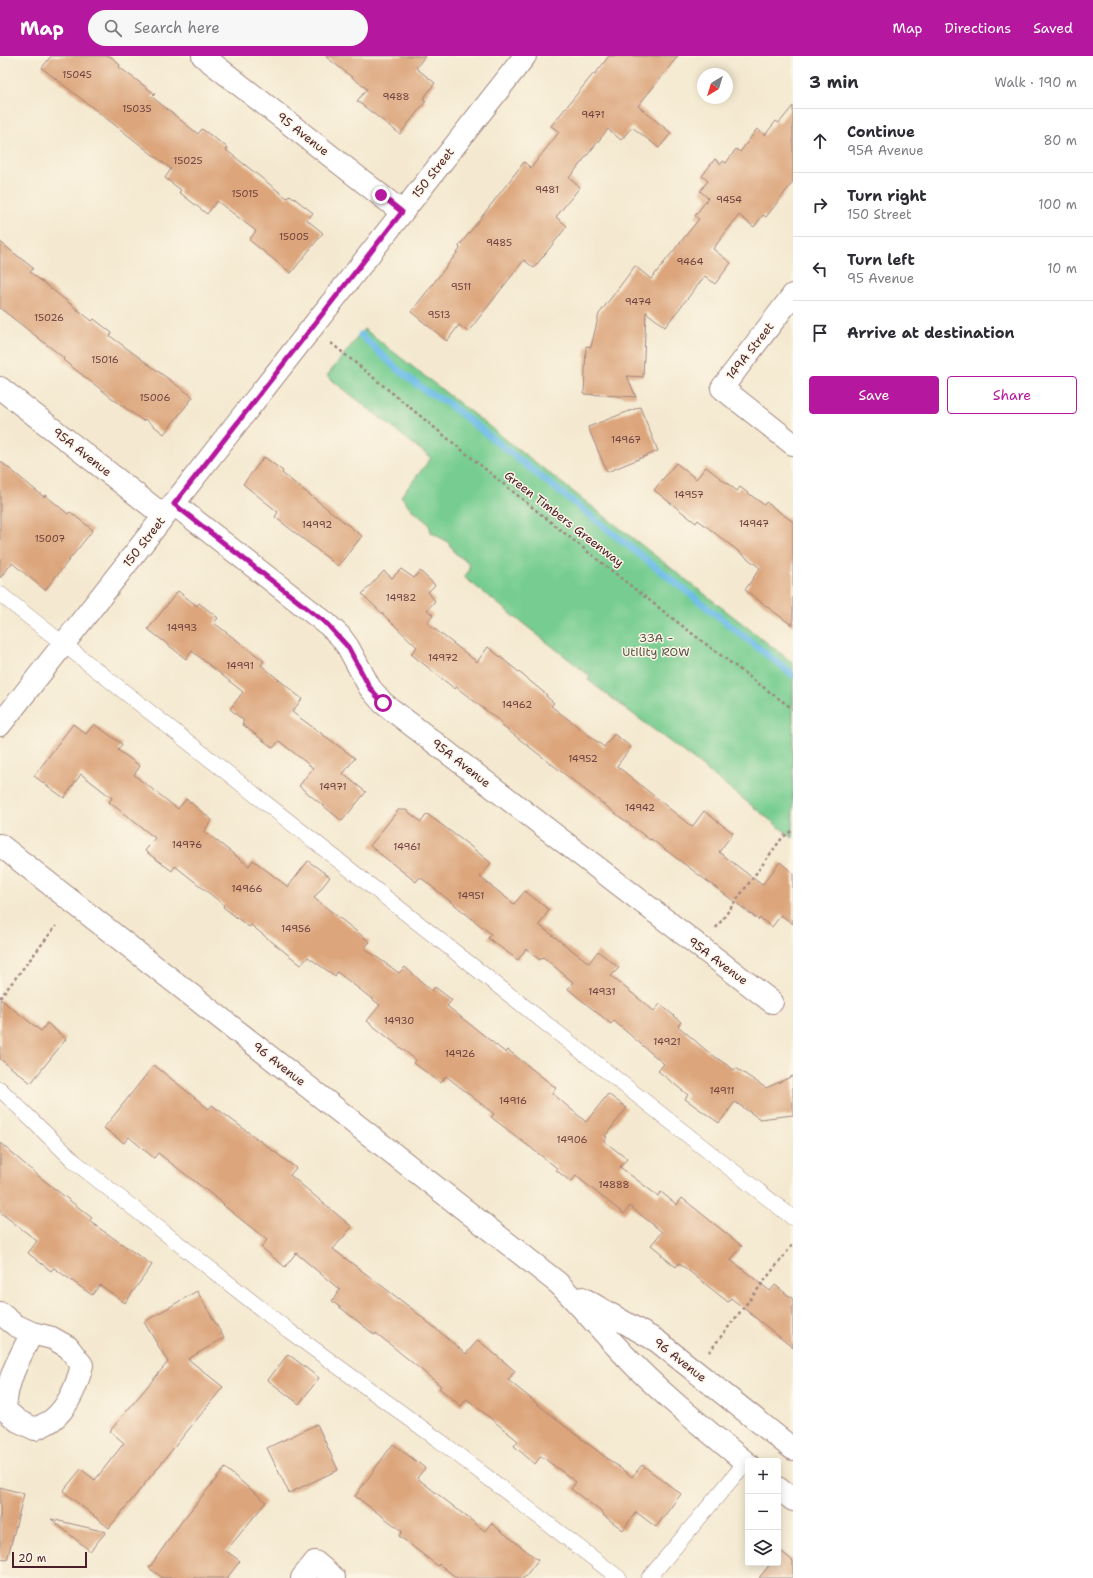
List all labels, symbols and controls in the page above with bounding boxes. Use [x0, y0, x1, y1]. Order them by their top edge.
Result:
search box [88, 10, 368, 46]
text: Map [20, 16, 64, 41]
icon: search [102, 17, 124, 39]
text: Search here [134, 18, 220, 38]
text: Map [893, 19, 923, 37]
text: Directions [945, 19, 1011, 37]
text: Saved [1033, 19, 1073, 37]
house number: 15045 [62, 68, 92, 81]
north arrow [697, 68, 733, 104]
text: 3 min [809, 71, 859, 93]
text: Walk · 190 m [995, 74, 1077, 91]
house number: 9488 [382, 90, 410, 103]
house number: 15035 [122, 102, 152, 115]
house number: 9471 [581, 108, 605, 121]
street label: 95 Avenue [274, 109, 333, 160]
text: Continue [847, 122, 915, 142]
icon: ahead [809, 130, 831, 152]
text: 80 m [1043, 132, 1077, 149]
text: 95A Avenue [847, 142, 924, 159]
street label: 150 Street [408, 145, 458, 201]
house number: 15025 [173, 154, 203, 167]
house number: 9481 [535, 183, 559, 196]
route end [372, 186, 390, 204]
text: Turn right [847, 186, 927, 206]
house number: 15015 [232, 187, 258, 200]
house number: 9454 [716, 193, 742, 206]
icon: right [809, 194, 831, 216]
text: 100 m [1038, 196, 1077, 213]
text: 150 Street [847, 206, 912, 223]
house number: 15005 [279, 230, 309, 243]
house number: 9485 [486, 236, 512, 249]
text: Turn left [847, 250, 915, 270]
house number: 9464 [676, 255, 704, 268]
icon: left [809, 258, 831, 280]
text: 10 m [1047, 260, 1077, 277]
text: 95 Avenue [847, 270, 914, 287]
house number: 9511 [451, 280, 471, 293]
house number: 9474 [625, 295, 651, 308]
house number: 9513 [427, 308, 451, 321]
house number: 15026 [34, 311, 64, 324]
street label: 149A Street [723, 319, 777, 383]
icon: arrive [809, 322, 831, 344]
text: Arrive at destination [847, 323, 1015, 343]
house number: 15016 [91, 353, 119, 366]
button: Save [809, 376, 939, 414]
button: Share [947, 376, 1077, 414]
house number: 15006 [140, 391, 170, 404]
street label: 95A Avenue [49, 424, 115, 480]
house number: 14967 [611, 433, 641, 446]
street label: Green Timbers Greenway [501, 467, 627, 571]
house number: 14957 [674, 488, 704, 501]
street label: 150 Street [119, 514, 169, 570]
house number: 14947 [739, 517, 769, 530]
house number: 14992 [302, 518, 332, 531]
house number: 15007 [35, 532, 65, 545]
house number: 14982 [386, 591, 416, 604]
house number: 14993 [167, 621, 197, 634]
park label: 33A - Utility ROW [622, 630, 690, 660]
house number: 14972 [428, 651, 458, 664]
house number: 14991 [226, 659, 254, 672]
route start [374, 694, 392, 712]
house number: 14962 [502, 698, 532, 711]
street label: 95A Avenue [428, 735, 494, 791]
house number: 14952 [568, 752, 598, 765]
house number: 14971 [319, 780, 347, 793]
house number: 14942 [625, 801, 655, 814]
house number: 14976 [172, 838, 202, 851]
house number: 14961 [393, 840, 421, 853]
house number: 14966 [232, 882, 262, 895]
house number: 14951 [457, 889, 485, 902]
house number: 14956 [281, 922, 311, 935]
street label: 95A Avenue [685, 933, 751, 989]
house number: 14931 [588, 985, 616, 998]
house number: 14930 [384, 1014, 414, 1027]
house number: 14921 [653, 1035, 681, 1048]
street label: 96 Avenue [249, 1038, 309, 1090]
house number: 14926 [445, 1047, 475, 1060]
house number: 14911 [710, 1084, 734, 1097]
house number: 14916 [499, 1094, 527, 1107]
house number: 14906 [557, 1133, 587, 1146]
house number: 14888 [598, 1178, 630, 1191]
street label: 96 Avenue [650, 1334, 710, 1386]
map controls [745, 1458, 781, 1566]
button: + [745, 1458, 781, 1494]
button: − [745, 1494, 781, 1530]
button: layers [745, 1530, 781, 1566]
scale bar [12, 1550, 87, 1569]
text: 20 m [18, 1551, 46, 1566]

